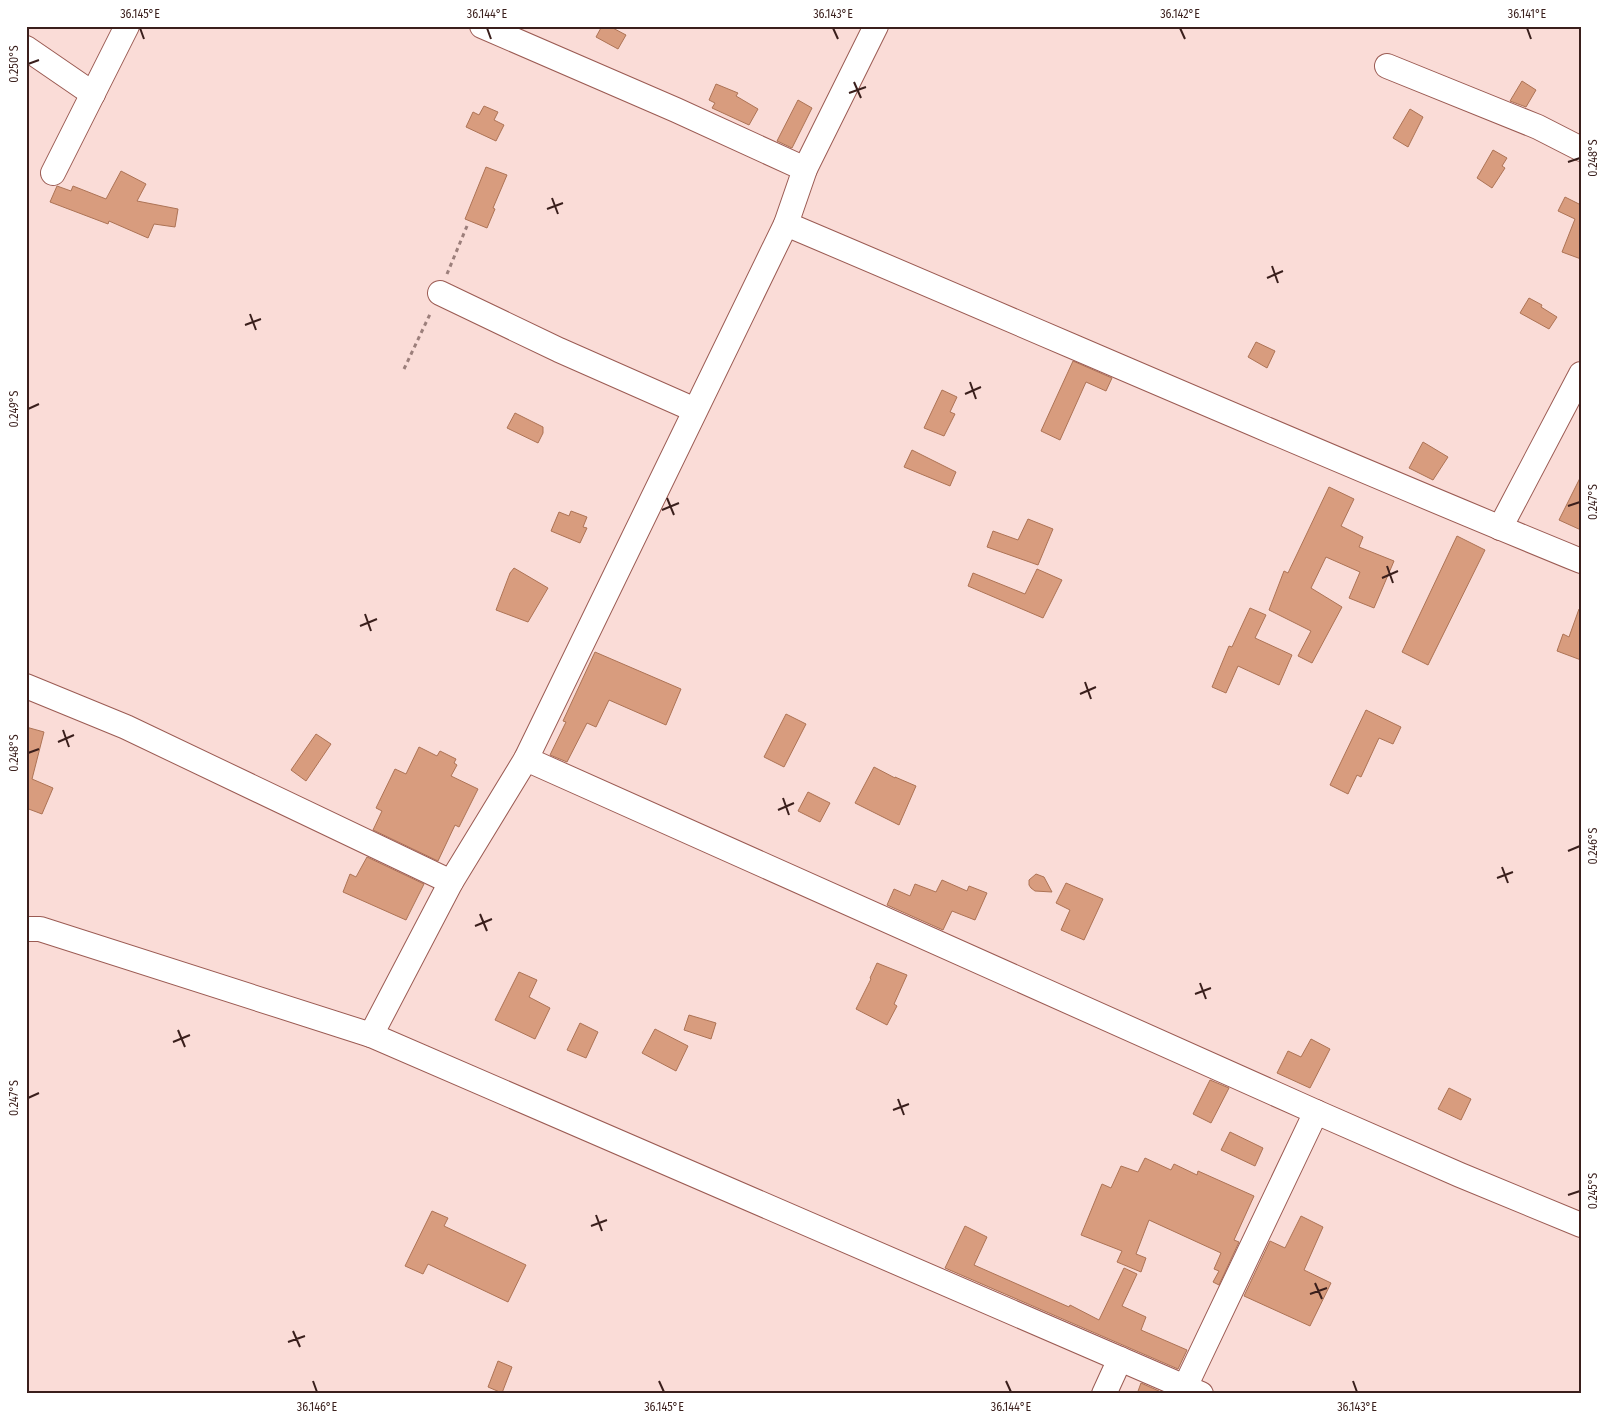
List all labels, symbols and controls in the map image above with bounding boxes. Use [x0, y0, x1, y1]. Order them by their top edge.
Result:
text: 36.145°E [120, 7, 160, 21]
text: 36.144°E [467, 7, 507, 21]
text: 36.143°E [813, 7, 853, 21]
text: 36.142°E [1160, 7, 1200, 21]
text: 36.141°E [1508, 7, 1547, 21]
text: 0.250°S [7, 45, 21, 83]
text: 0.248°S [1586, 139, 1600, 177]
text: 0.249°S [7, 391, 21, 427]
text: 0.247°S [1586, 484, 1600, 520]
text: 0.248°S [7, 734, 21, 772]
text: 0.246°S [1586, 827, 1600, 865]
text: 0.247°S [7, 1080, 21, 1116]
text: 0.245°S [1586, 1173, 1600, 1209]
text: 36.146°E [297, 1400, 338, 1414]
text: 36.145°E [644, 1400, 684, 1414]
text: 36.144°E [991, 1400, 1031, 1414]
text: 36.143°E [1337, 1400, 1377, 1414]

